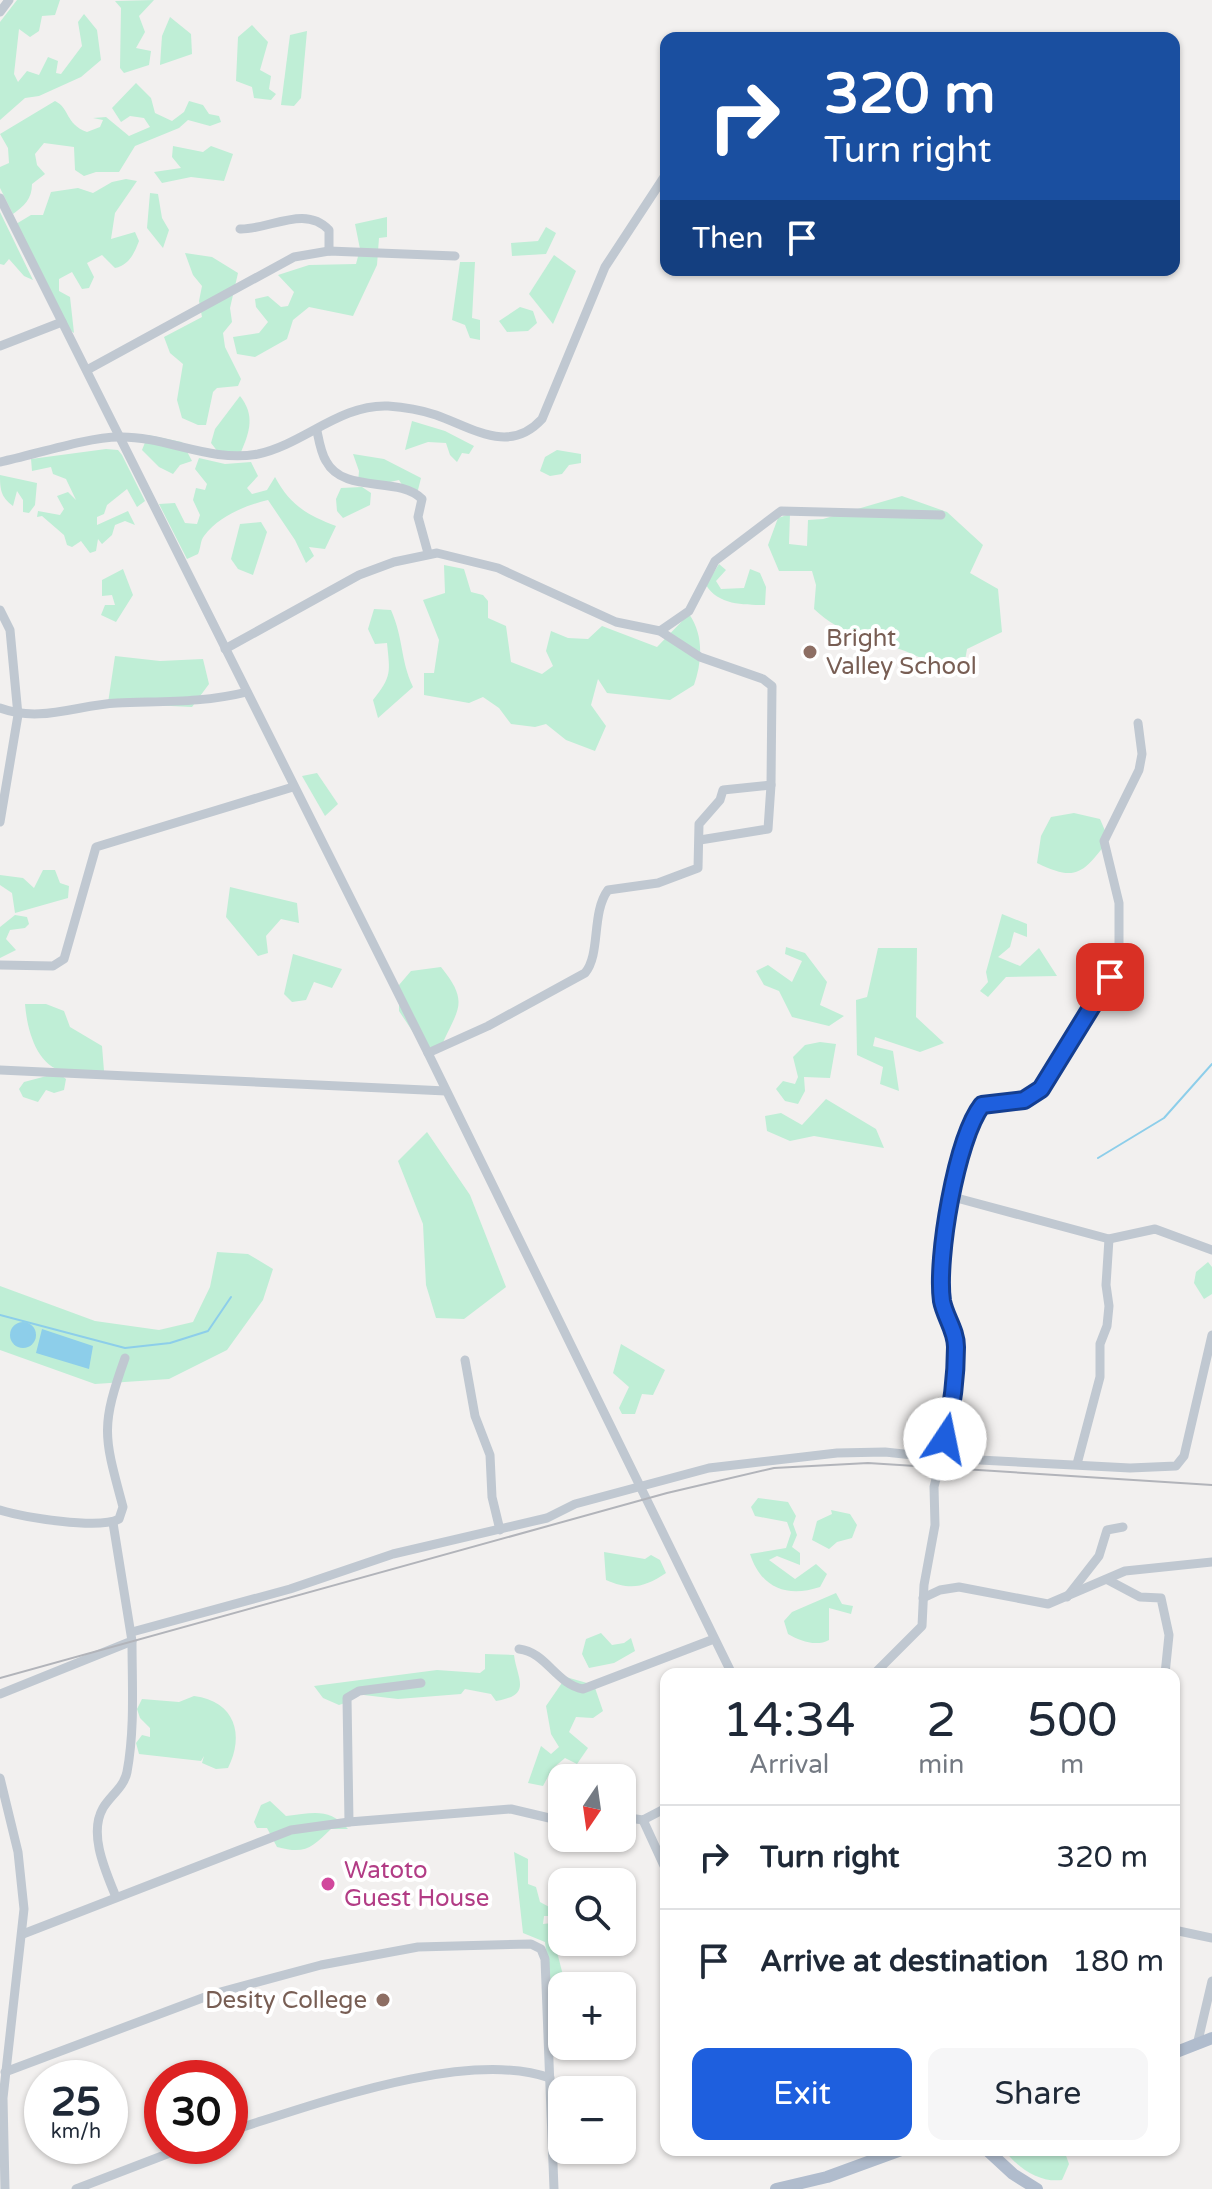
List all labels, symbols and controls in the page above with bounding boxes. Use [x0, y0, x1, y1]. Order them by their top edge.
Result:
text: 320 m [824, 61, 995, 128]
icon: right [692, 64, 796, 168]
text: Turn right [824, 129, 991, 172]
icon: arrive [780, 216, 824, 260]
text: Then [692, 220, 764, 257]
place label: Bright Valley School [826, 624, 977, 681]
marker: Bright Valley School [801, 643, 819, 661]
pin [1076, 943, 1144, 1011]
icon: arrive [1088, 955, 1132, 999]
position arrow [903, 1397, 987, 1481]
text: 14:34 [723, 1692, 856, 1750]
text: 2 [926, 1692, 956, 1750]
text: 500 [1027, 1692, 1117, 1750]
text: Arrival [749, 1749, 829, 1780]
text: min [918, 1749, 964, 1780]
text: m [1060, 1749, 1084, 1780]
north arrow [548, 1764, 636, 1852]
map controls [548, 1764, 636, 2164]
icon: right [692, 1835, 736, 1879]
text: Turn right [760, 1839, 900, 1876]
text: 320 m [1056, 1839, 1148, 1876]
place label: Watoto Guest House [344, 1856, 489, 1913]
button: search [548, 1868, 636, 1956]
marker: Watoto Guest House [319, 1875, 337, 1893]
icon: arrive [692, 1939, 736, 1983]
text: Arrive at destination [760, 1943, 1048, 1980]
text: 180 m [1072, 1943, 1164, 1980]
button: + [548, 1972, 636, 2060]
place label: Desity College [205, 1986, 367, 2015]
marker: Desity College [374, 1991, 392, 2009]
button: Exit [692, 2048, 912, 2140]
button: Share [928, 2048, 1148, 2140]
speed limit sign: 30 [144, 2060, 248, 2164]
button: − [548, 2076, 636, 2164]
text: 25 [51, 2078, 101, 2126]
text: km/h [51, 2120, 101, 2144]

